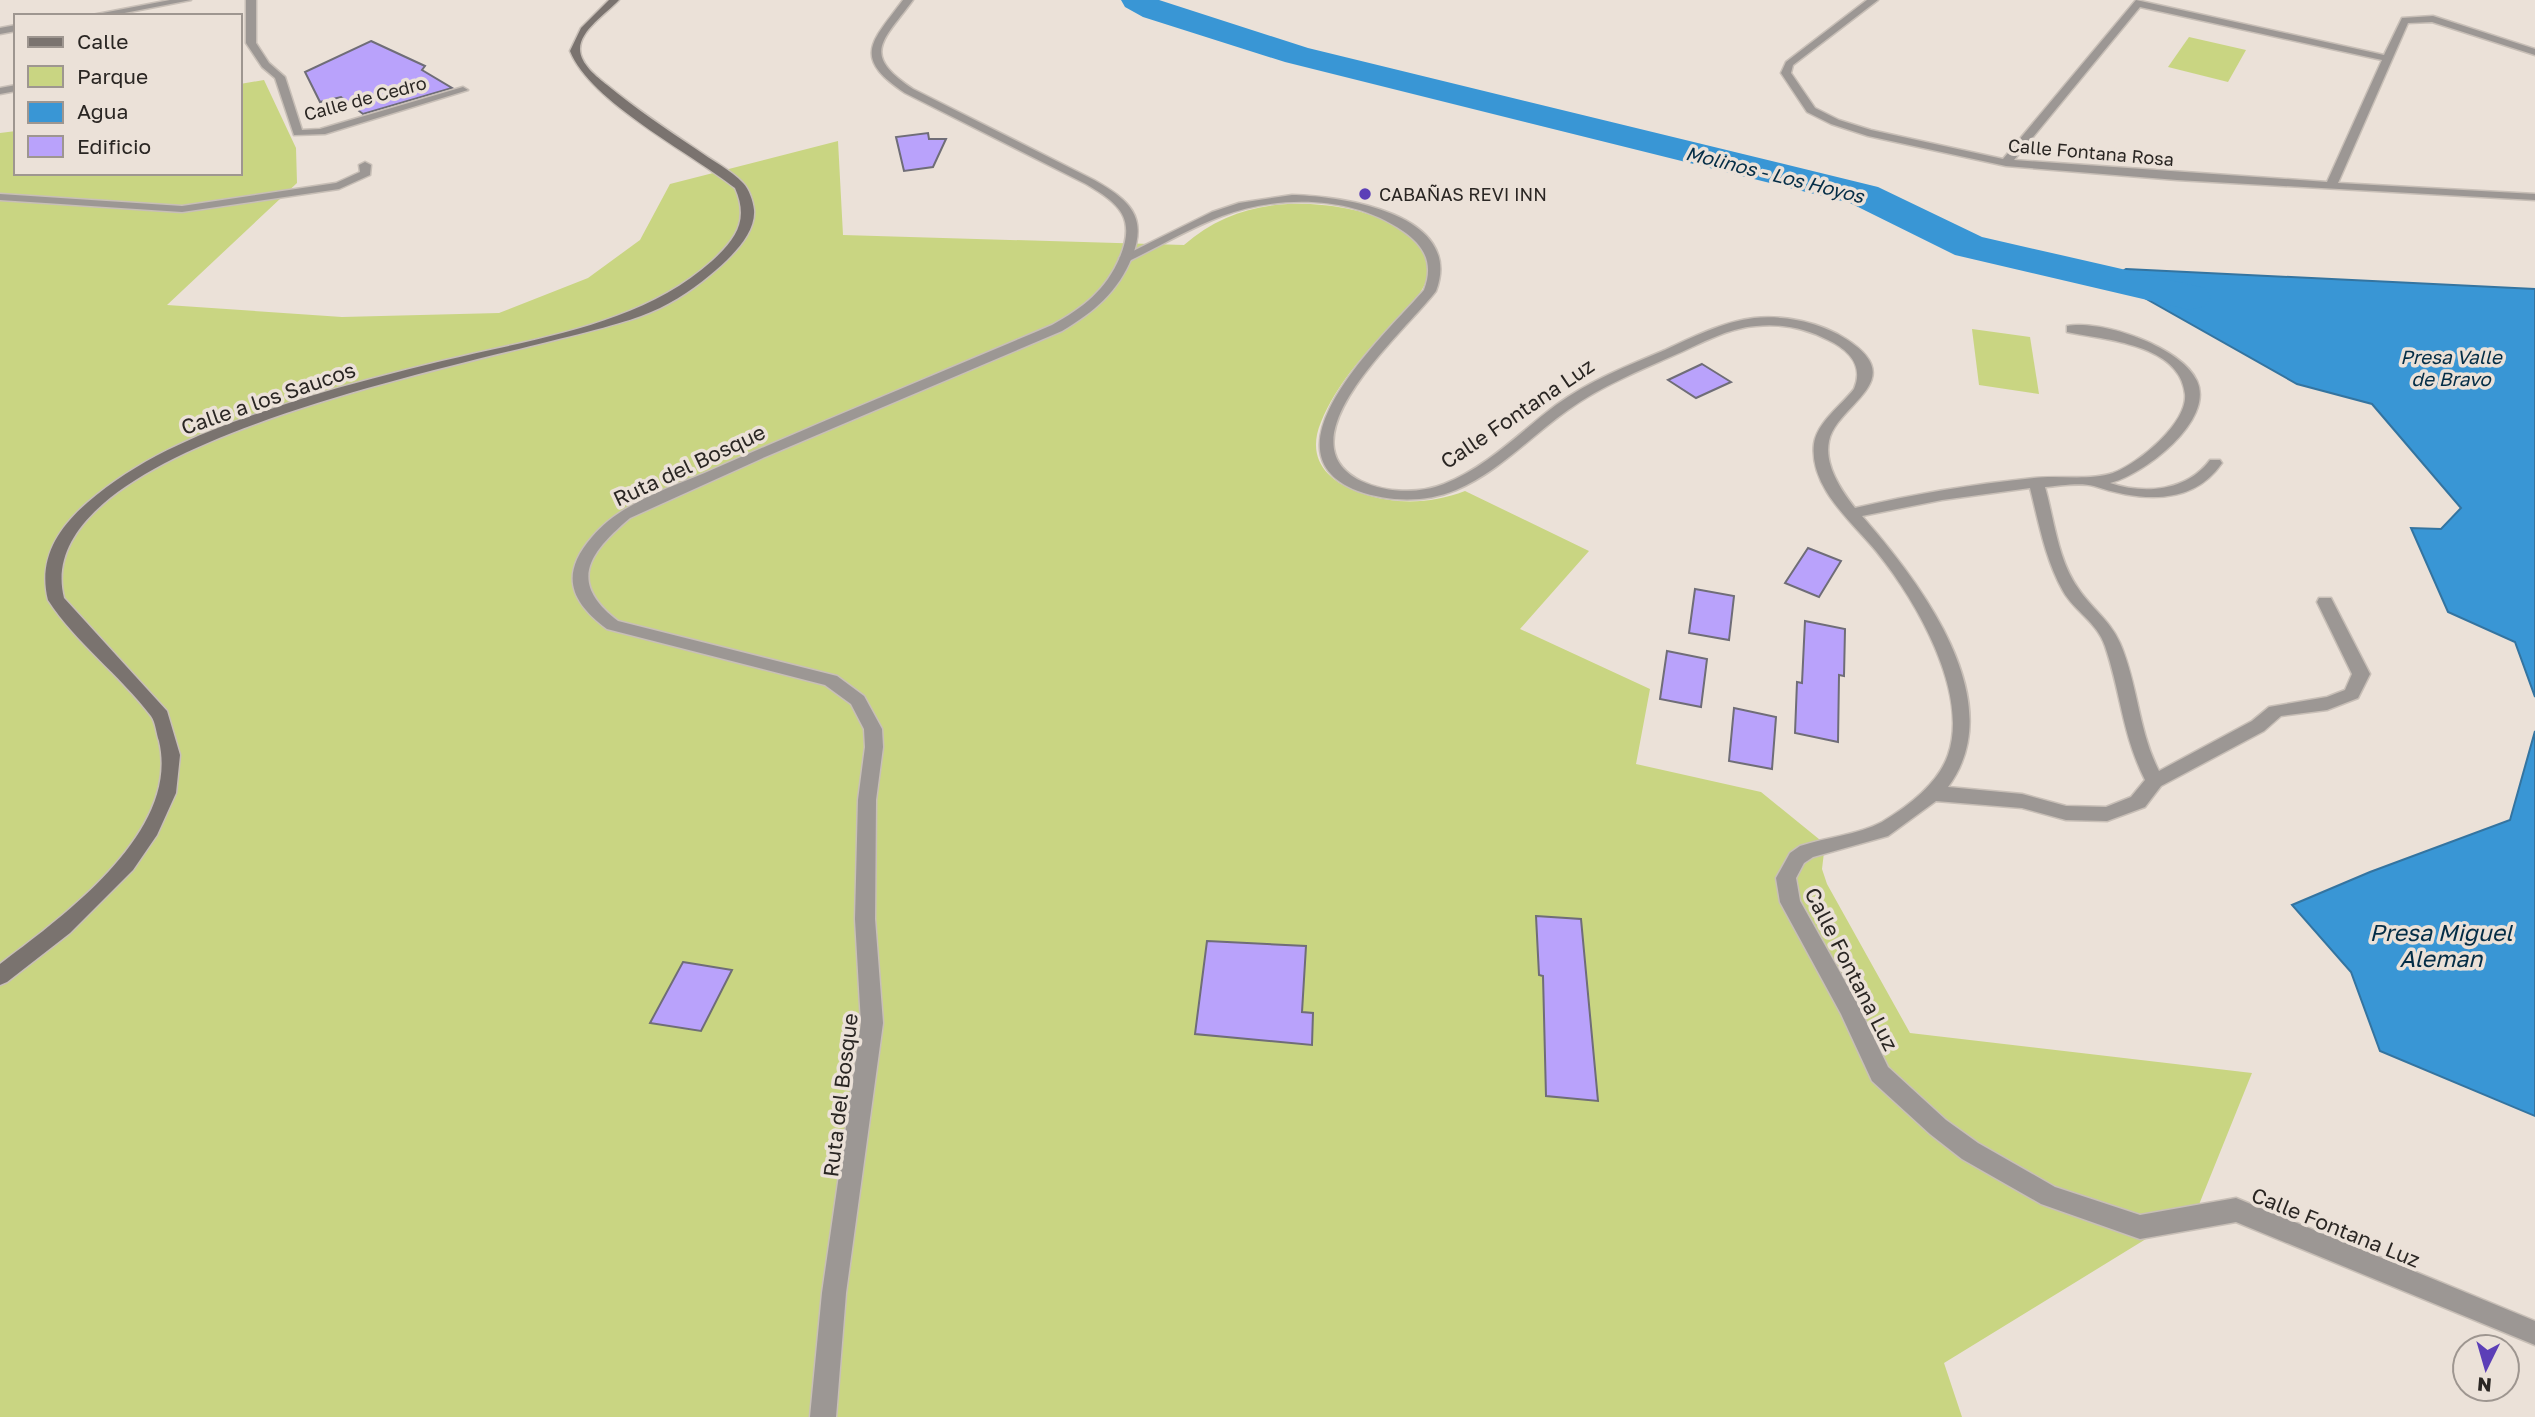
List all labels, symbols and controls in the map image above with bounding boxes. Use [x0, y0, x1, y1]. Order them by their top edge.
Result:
legend [14, 14, 242, 175]
text: Calle [77, 28, 129, 54]
text: Parque [77, 63, 148, 89]
street label: Calle de Cedro [301, 71, 429, 125]
text: Agua [77, 98, 128, 124]
text: Edificio [77, 133, 151, 159]
street label: Calle Fontana Rosa [2007, 134, 2175, 170]
water label: Molinos - Los Hoyos [1684, 141, 1867, 207]
place label: CABAÑAS REVI INN [1379, 183, 1547, 205]
marker: CABAÑAS REVI INN [1357, 186, 1373, 202]
water label: Presa Valle de Bravo [2400, 345, 2504, 390]
street label: Calle Fontana Luz [1435, 352, 1599, 474]
street label: Calle a los Saucos [177, 356, 359, 440]
street label: Ruta del Bosque [609, 418, 769, 512]
street label: Calle Fontana Luz [1800, 883, 1904, 1055]
water label: Presa Miguel Aleman [2370, 918, 2514, 972]
street label: Ruta del Bosque [817, 1012, 863, 1178]
street label: Calle Fontana Luz [2248, 1181, 2424, 1273]
north arrow [2451, 1333, 2521, 1403]
text: N [2476, 1373, 2493, 1398]

